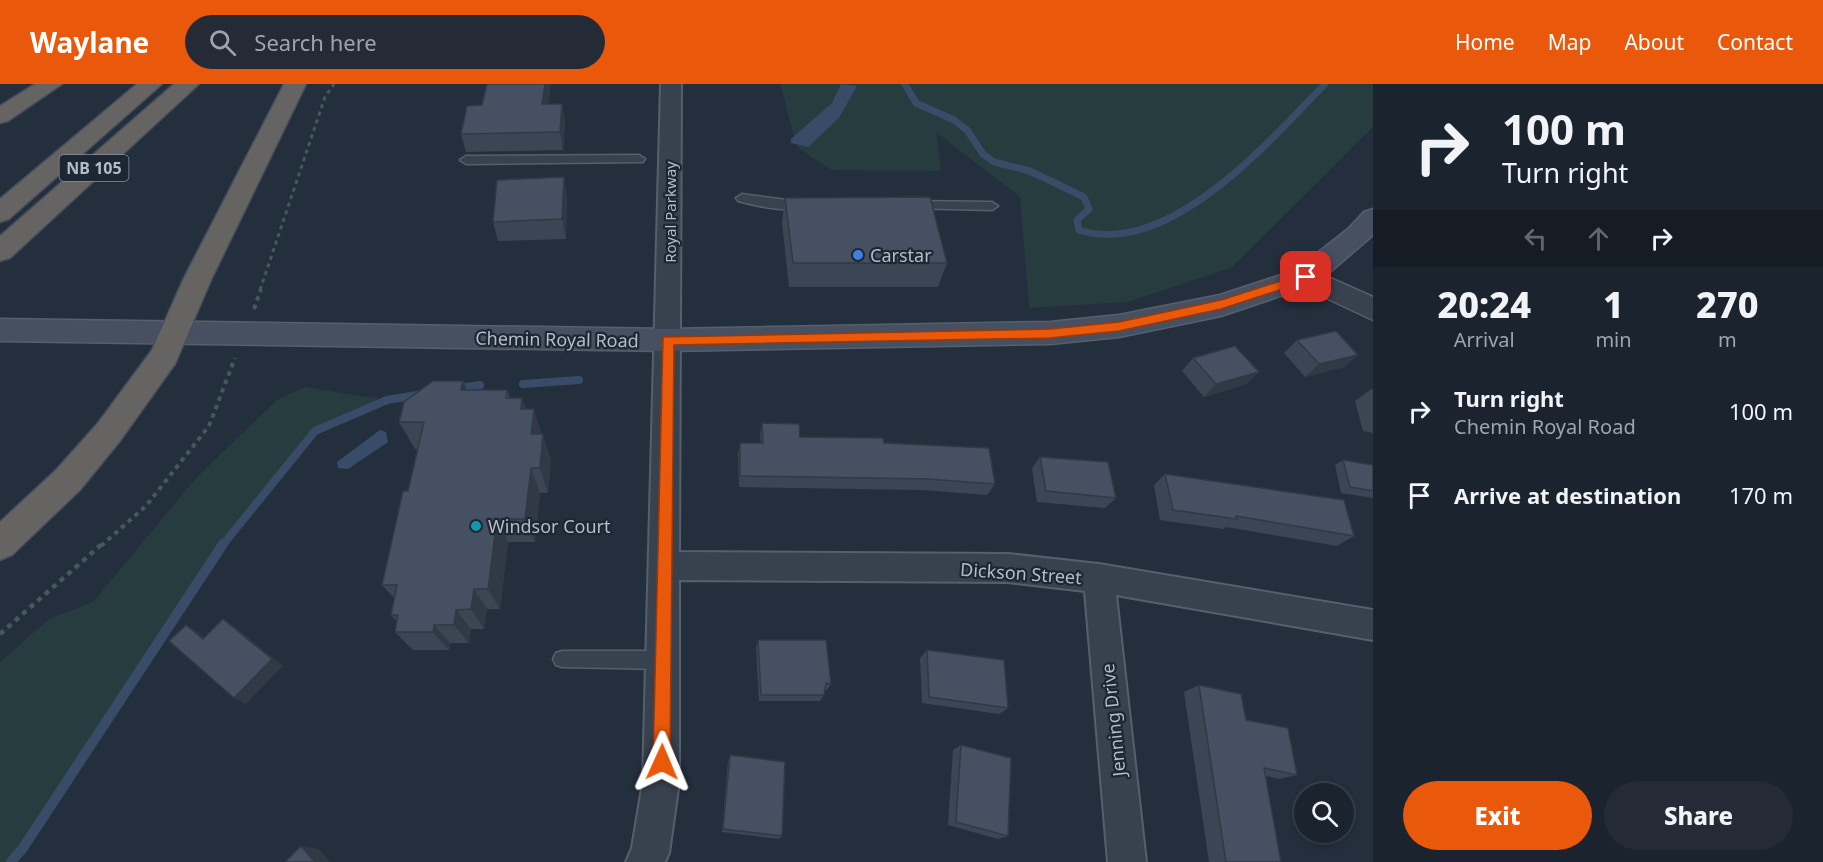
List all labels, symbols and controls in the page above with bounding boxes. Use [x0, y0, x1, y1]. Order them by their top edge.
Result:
search box [185, 15, 605, 69]
text: Waylane [30, 23, 149, 61]
icon: search [206, 26, 239, 59]
text: Search here [254, 27, 377, 57]
text: Home [1455, 28, 1515, 56]
text: Map [1548, 28, 1591, 56]
text: About [1624, 28, 1684, 56]
text: Contact [1717, 28, 1793, 56]
text: 100 m [1502, 100, 1626, 157]
icon: right [1403, 108, 1481, 186]
text: Turn right [1502, 154, 1628, 191]
road number: NB 105 [60, 155, 128, 181]
street label: Royal Parkway [660, 161, 680, 263]
icon: left [1519, 222, 1552, 255]
icon: ahead [1582, 222, 1615, 255]
icon: right [1645, 222, 1678, 255]
place label: Carstar [870, 243, 932, 267]
marker: Carstar [851, 248, 865, 262]
pin [1280, 251, 1331, 302]
icon: arrive [1289, 260, 1322, 293]
text: 20:24 [1437, 280, 1531, 329]
text: 1 [1603, 280, 1624, 329]
text: 270 [1696, 280, 1759, 329]
street label: Chemin Royal Road [475, 326, 639, 352]
text: Arrival [1454, 326, 1515, 353]
text: min [1595, 326, 1632, 353]
text: m [1718, 326, 1737, 353]
text: Turn right [1454, 383, 1564, 413]
icon: right [1403, 395, 1436, 428]
text: 100 m [1729, 396, 1793, 426]
text: Chemin Royal Road [1454, 413, 1636, 440]
icon: arrive [1403, 479, 1436, 512]
text: Arrive at destination [1454, 480, 1681, 510]
text: 170 m [1729, 480, 1793, 510]
place label: Windsor Court [488, 514, 611, 538]
marker: Windsor Court [469, 519, 483, 533]
street label: Dickson Street [960, 557, 1083, 589]
street label: Jenning Drive [1095, 662, 1131, 780]
position arrow [630, 730, 694, 794]
button: Exit [1403, 781, 1592, 850]
button: Share [1604, 781, 1793, 850]
map controls [1294, 783, 1354, 843]
button: search [1294, 783, 1354, 843]

